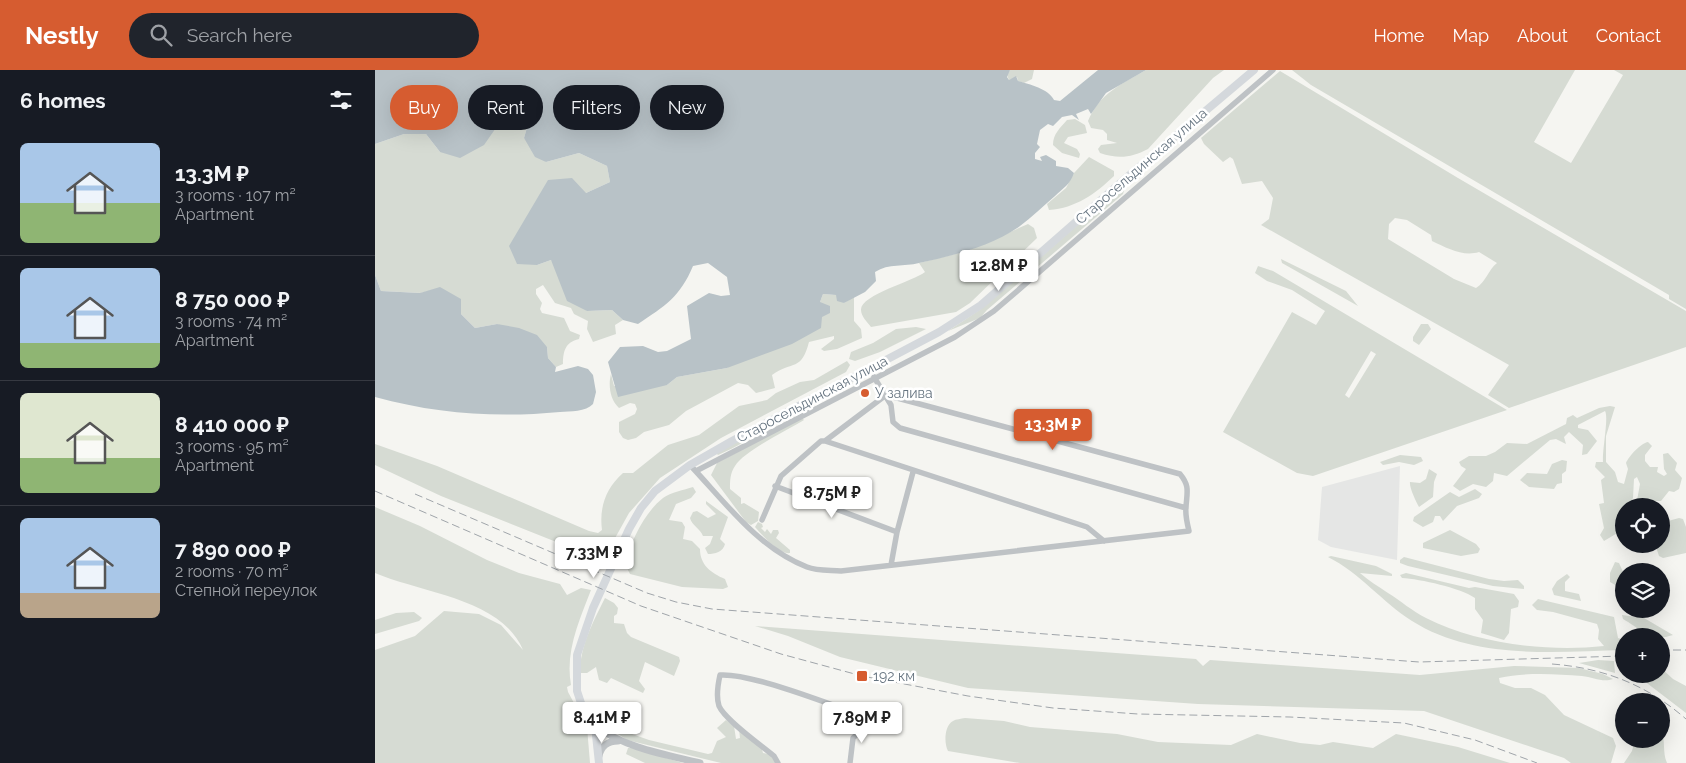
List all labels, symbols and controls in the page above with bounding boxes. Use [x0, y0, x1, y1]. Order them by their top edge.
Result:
search box [129, 13, 479, 58]
text: Nestly [25, 21, 99, 50]
icon: search [147, 21, 175, 49]
text: Search here [187, 24, 292, 46]
text: Home [1373, 25, 1424, 46]
text: Map [1452, 25, 1489, 46]
text: About [1517, 25, 1568, 46]
text: Contact [1596, 25, 1661, 46]
chip: Buy [390, 85, 458, 130]
chip: Rent [468, 85, 543, 130]
chip: Filters [553, 85, 640, 130]
chip: New [650, 85, 724, 130]
icon: filters [327, 86, 355, 114]
text: 6 homes [20, 88, 106, 113]
street label: Старосельдинская улица [1072, 105, 1210, 227]
text: 13.3M ₽ [175, 161, 249, 186]
icon: home [60, 163, 120, 223]
text: 3 rooms · 107 m² [175, 186, 296, 205]
text: Apartment [175, 205, 254, 224]
pin: 12.8M ₽ [953, 250, 1045, 292]
text: 12.8M ₽ [970, 256, 1028, 275]
text: 8 750 000 ₽ [175, 287, 290, 312]
icon: home [60, 288, 120, 348]
text: 3 rooms · 74 m² [175, 312, 287, 331]
text: Apartment [175, 331, 254, 350]
street label: Старосельдинская улица [734, 352, 890, 446]
place label: У залива [875, 385, 933, 401]
marker: У залива [859, 387, 871, 399]
pin: 13.3M ₽ [1007, 408, 1099, 451]
text: 8 410 000 ₽ [175, 412, 289, 437]
icon: home [60, 413, 120, 473]
text: 13.3M ₽ [1025, 415, 1081, 434]
text: 3 rooms · 95 m² [175, 437, 289, 456]
text: Apartment [175, 456, 254, 475]
pin: 8.75M ₽ [786, 476, 878, 519]
text: 8.75M ₽ [803, 483, 861, 502]
map controls [1615, 498, 1670, 748]
button: locate [1615, 498, 1670, 553]
pin: 7.33M ₽ [548, 536, 640, 579]
text: 7 890 000 ₽ [175, 537, 291, 562]
icon: home [60, 538, 120, 598]
text: 7.33M ₽ [566, 543, 622, 562]
text: 2 rooms · 70 m² [175, 562, 289, 581]
button: layers [1615, 563, 1670, 618]
text: Степной переулок [175, 581, 318, 600]
button: + [1615, 628, 1670, 683]
place label: 192 км [873, 668, 915, 684]
marker: 192 км [855, 669, 869, 683]
button: − [1615, 693, 1670, 748]
pin: 8.41M ₽ [556, 702, 648, 744]
pin: 7.89M ₽ [816, 702, 908, 744]
text: 8.41M ₽ [573, 708, 631, 727]
text: 7.89M ₽ [833, 708, 891, 727]

